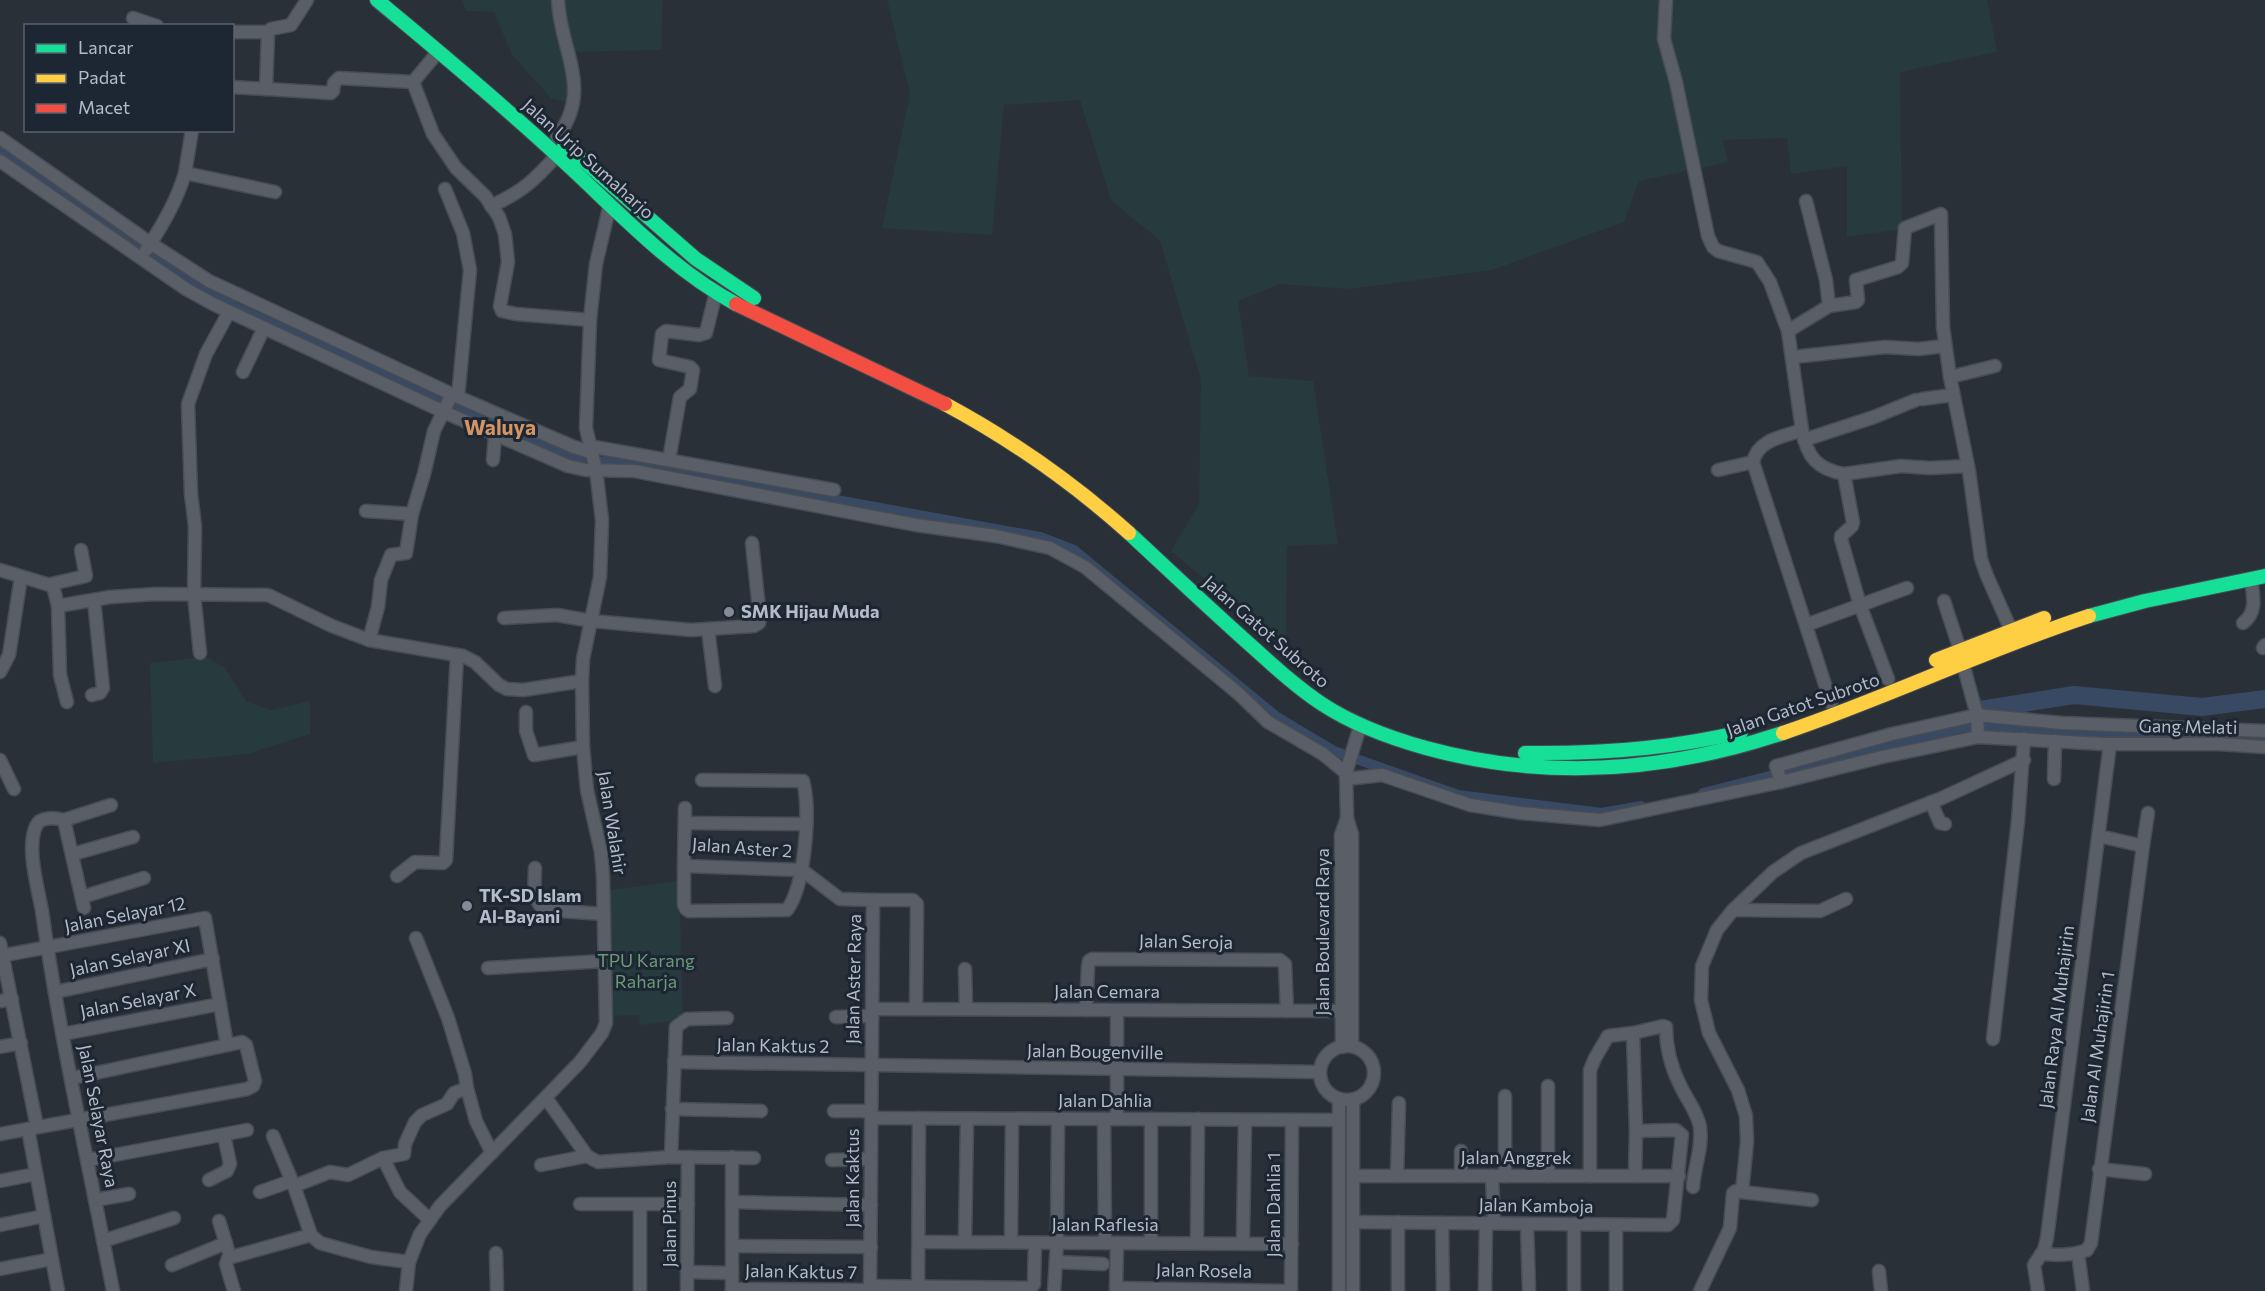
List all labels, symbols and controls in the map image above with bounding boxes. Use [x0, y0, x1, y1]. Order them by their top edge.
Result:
legend [24, 24, 234, 132]
text: Lancar [78, 36, 134, 58]
text: Padat [78, 66, 126, 88]
street label: Jalan Urip Sumaharjo [518, 93, 659, 223]
text: Macet [78, 96, 130, 118]
district label: Waluya [464, 414, 536, 439]
street label: Jalan Gatot Subroto [1199, 570, 1334, 692]
place label: SMK Hijau Muda [741, 600, 879, 622]
marker: SMK Hijau Muda [722, 605, 736, 619]
street label: Jalan Gatot Subroto [1723, 668, 1882, 741]
street label: Gang Melati [2138, 714, 2238, 738]
street label: Jalan Walahir [594, 769, 632, 877]
street label: Jalan Aster 2 [691, 833, 793, 861]
street label: Jalan Boulevard Raya [1311, 848, 1333, 1016]
place label: TK-SD Islam Al-Bayani [479, 884, 581, 927]
street label: Jalan Selayar 12 [62, 891, 187, 937]
marker: TK-SD Islam Al-Bayani [460, 899, 474, 913]
street label: Jalan Aster Raya [841, 914, 865, 1044]
street label: Jalan Raya Al Muhajirin [2034, 924, 2078, 1110]
street label: Jalan Seroja [1139, 929, 1233, 953]
street label: Jalan Selayar XI [68, 934, 192, 981]
park label: TPU Karang Raharja [597, 949, 695, 992]
street label: Jalan Al Muhajirin 1 [2076, 970, 2119, 1124]
street label: Jalan Selayar X [78, 978, 198, 1022]
street label: Jalan Cemara [1054, 980, 1160, 1002]
street label: Jalan Kaktus 2 [716, 1033, 830, 1057]
street label: Jalan Bougenville [1027, 1039, 1163, 1063]
street label: Jalan Selayar Raya [74, 1042, 124, 1189]
street label: Jalan Dahlia [1058, 1089, 1152, 1111]
street label: Jalan Kaktus [841, 1128, 863, 1228]
street label: Jalan Anggrek [1461, 1146, 1572, 1168]
street label: Jalan Dahlia 1 [1262, 1152, 1284, 1258]
street label: Jalan Pinus [658, 1181, 680, 1267]
street label: Jalan Kamboja [1478, 1193, 1594, 1217]
street label: Jalan Raflesia [1051, 1213, 1159, 1235]
street label: Jalan Rosela [1156, 1258, 1252, 1282]
street label: Jalan Kaktus 7 [745, 1259, 857, 1283]

